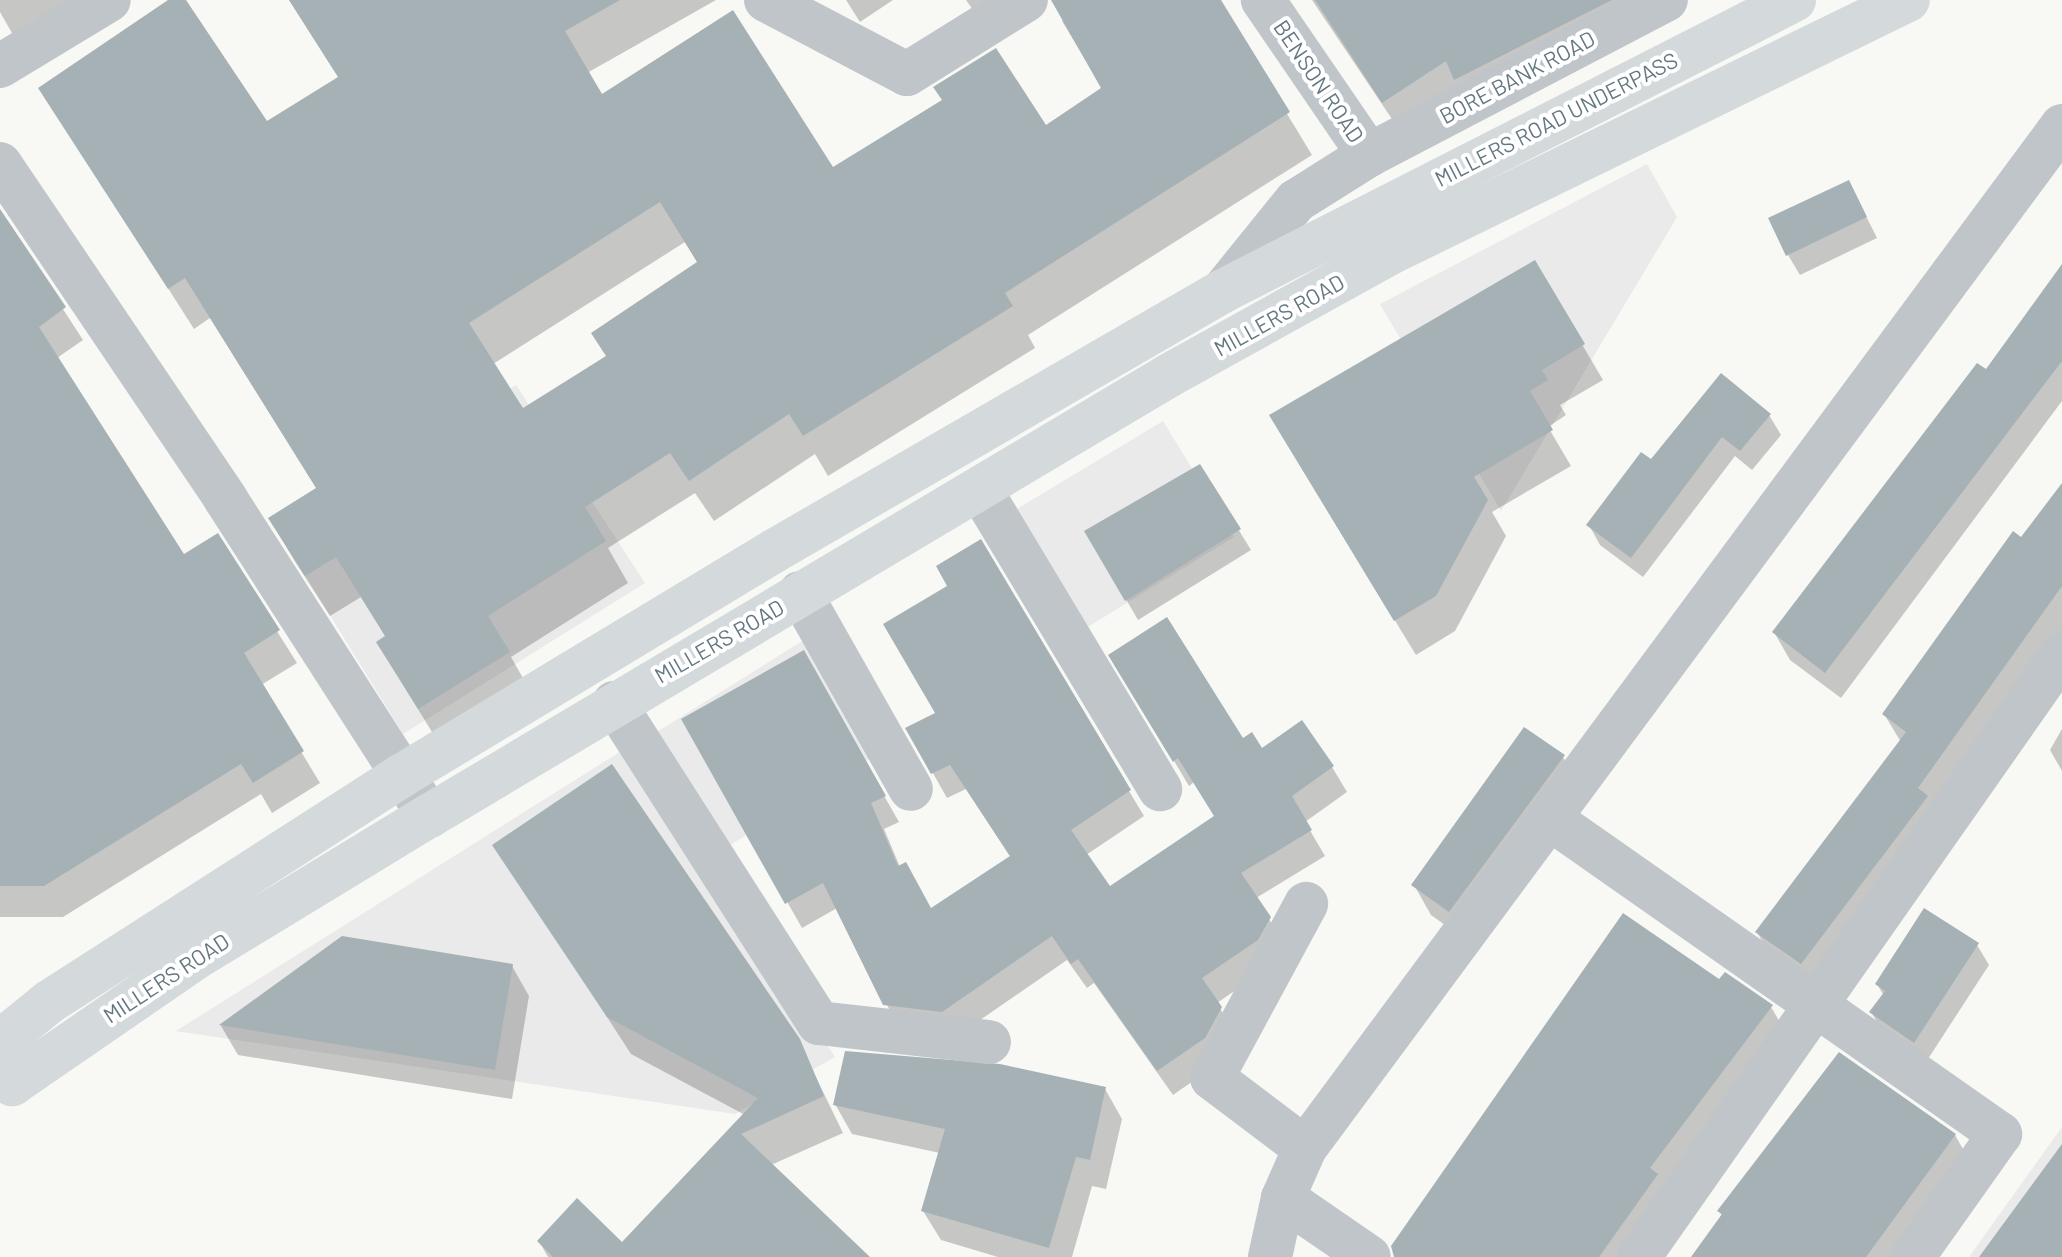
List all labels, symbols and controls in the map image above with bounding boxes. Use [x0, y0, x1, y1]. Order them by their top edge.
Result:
street label: BENSON ROAD [1268, 15, 1370, 147]
street label: BORE BANK ROAD [1435, 25, 1599, 129]
street label: MILLERS ROAD UNDERPASS [1430, 46, 1682, 192]
street label: MILLERS ROAD [1209, 268, 1349, 362]
street label: MILLERS ROAD [650, 593, 788, 689]
street label: MILLERS ROAD [98, 928, 234, 1028]

